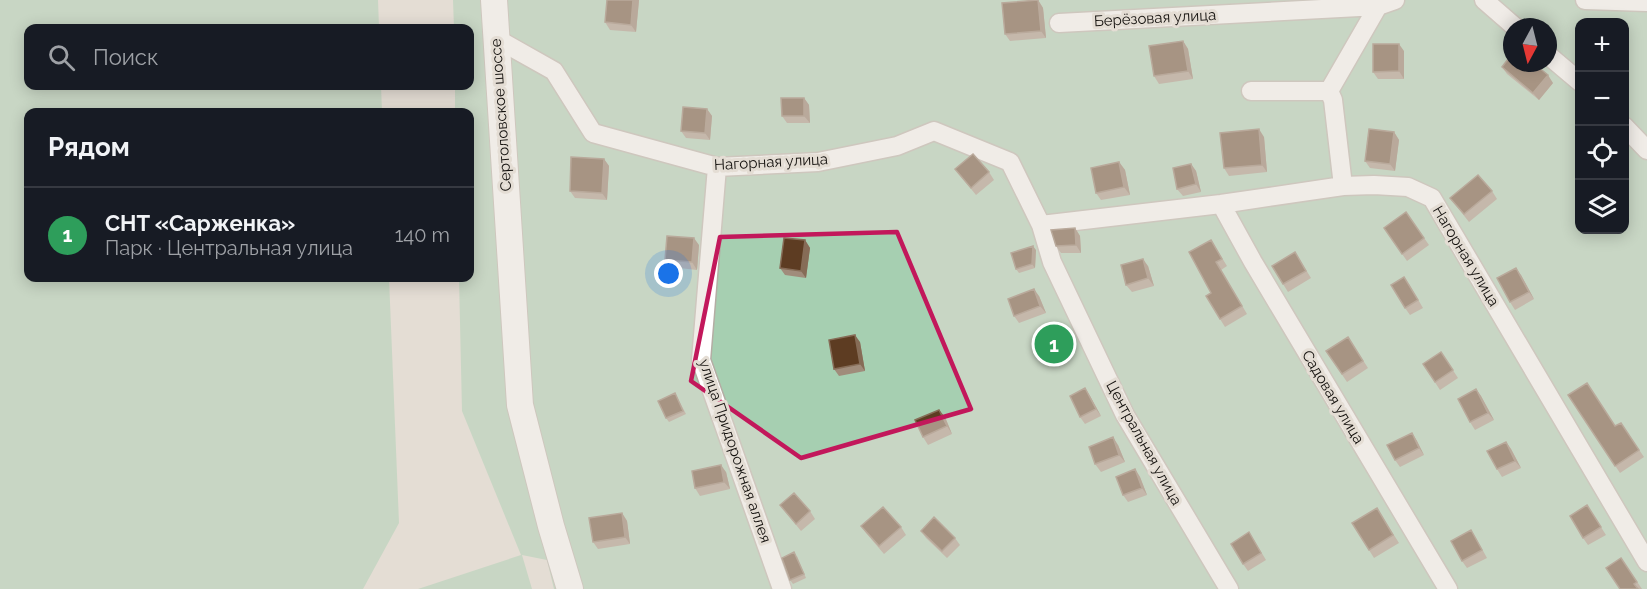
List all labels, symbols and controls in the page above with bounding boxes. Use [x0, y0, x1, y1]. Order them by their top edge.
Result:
street label: Берёзовая улица [1093, 6, 1217, 30]
north arrow [1503, 18, 1557, 72]
map controls [1575, 18, 1629, 234]
button: + [1575, 18, 1629, 72]
search box [24, 24, 474, 90]
street label: Сертоловское шоссе [487, 38, 515, 192]
icon: search [45, 41, 78, 74]
text: Поиск [93, 44, 158, 70]
button: − [1575, 72, 1629, 126]
button: locate [1575, 126, 1629, 180]
text: Рядом [48, 132, 130, 162]
street label: Нагорная улица [714, 150, 828, 174]
button: layers [1575, 180, 1629, 234]
street label: Нагорная улица [1429, 203, 1503, 309]
text: СНТ «Сарженка» [105, 210, 295, 236]
text: 1 [63, 223, 72, 247]
text: 140 m [395, 223, 450, 247]
text: Парк · Центральная улица [105, 236, 353, 260]
your location [654, 259, 683, 288]
pin: 1 [1034, 322, 1074, 366]
street label: Садовая улица [1298, 347, 1368, 447]
street label: улица Придорожная аллея [695, 357, 775, 545]
street label: Центральная улица [1102, 378, 1186, 508]

